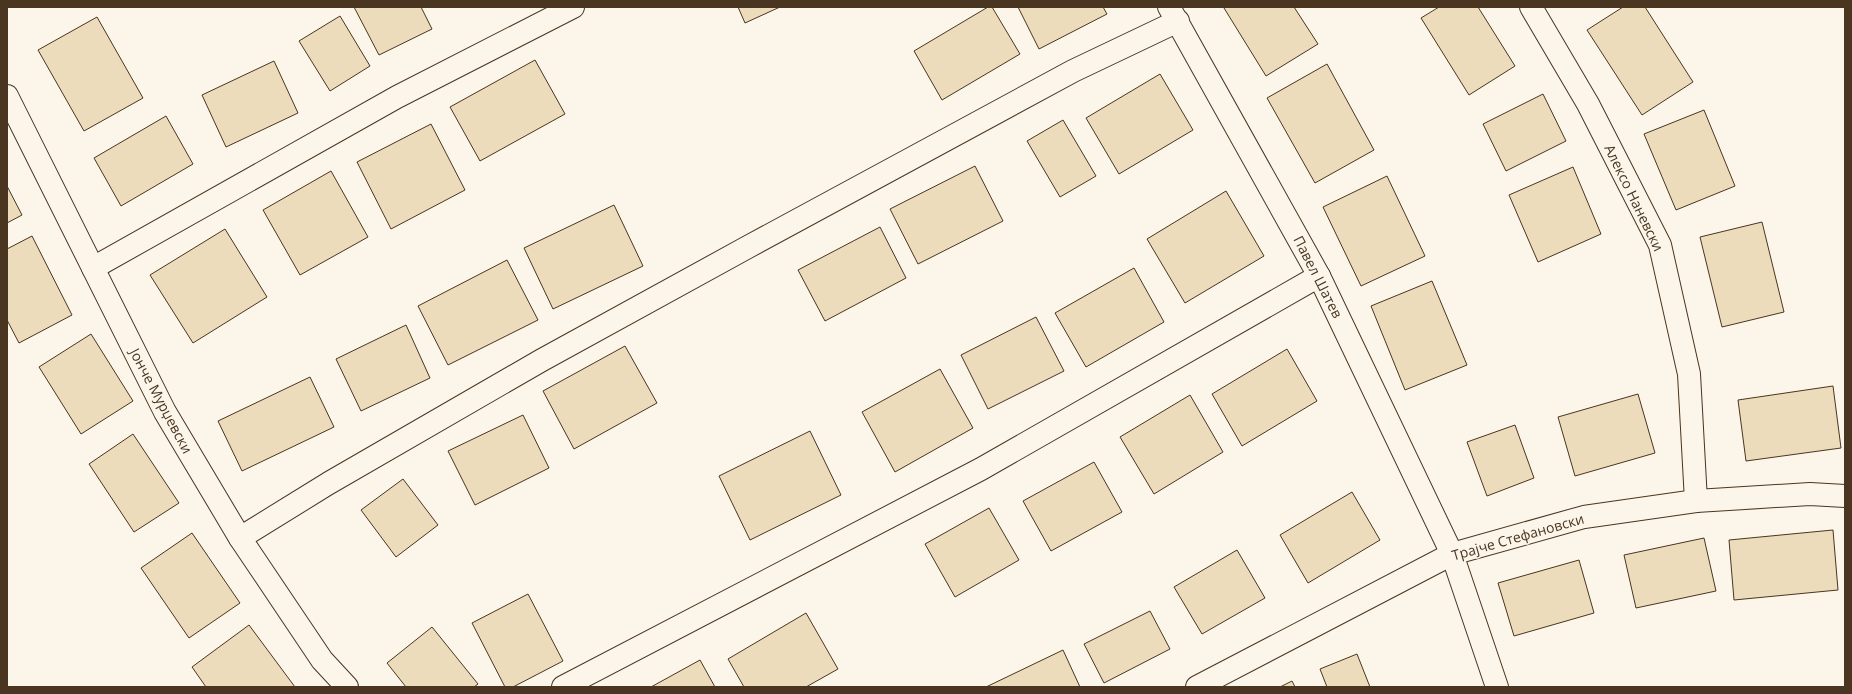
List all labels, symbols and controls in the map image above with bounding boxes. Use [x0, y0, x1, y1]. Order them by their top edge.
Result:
street label: Алексо Наневски [1600, 141, 1669, 254]
street label: Павел Шатев [1289, 232, 1347, 321]
street label: Јонче Мурџевски [125, 343, 197, 457]
street label: Трајче Стефановски [1449, 509, 1586, 565]

